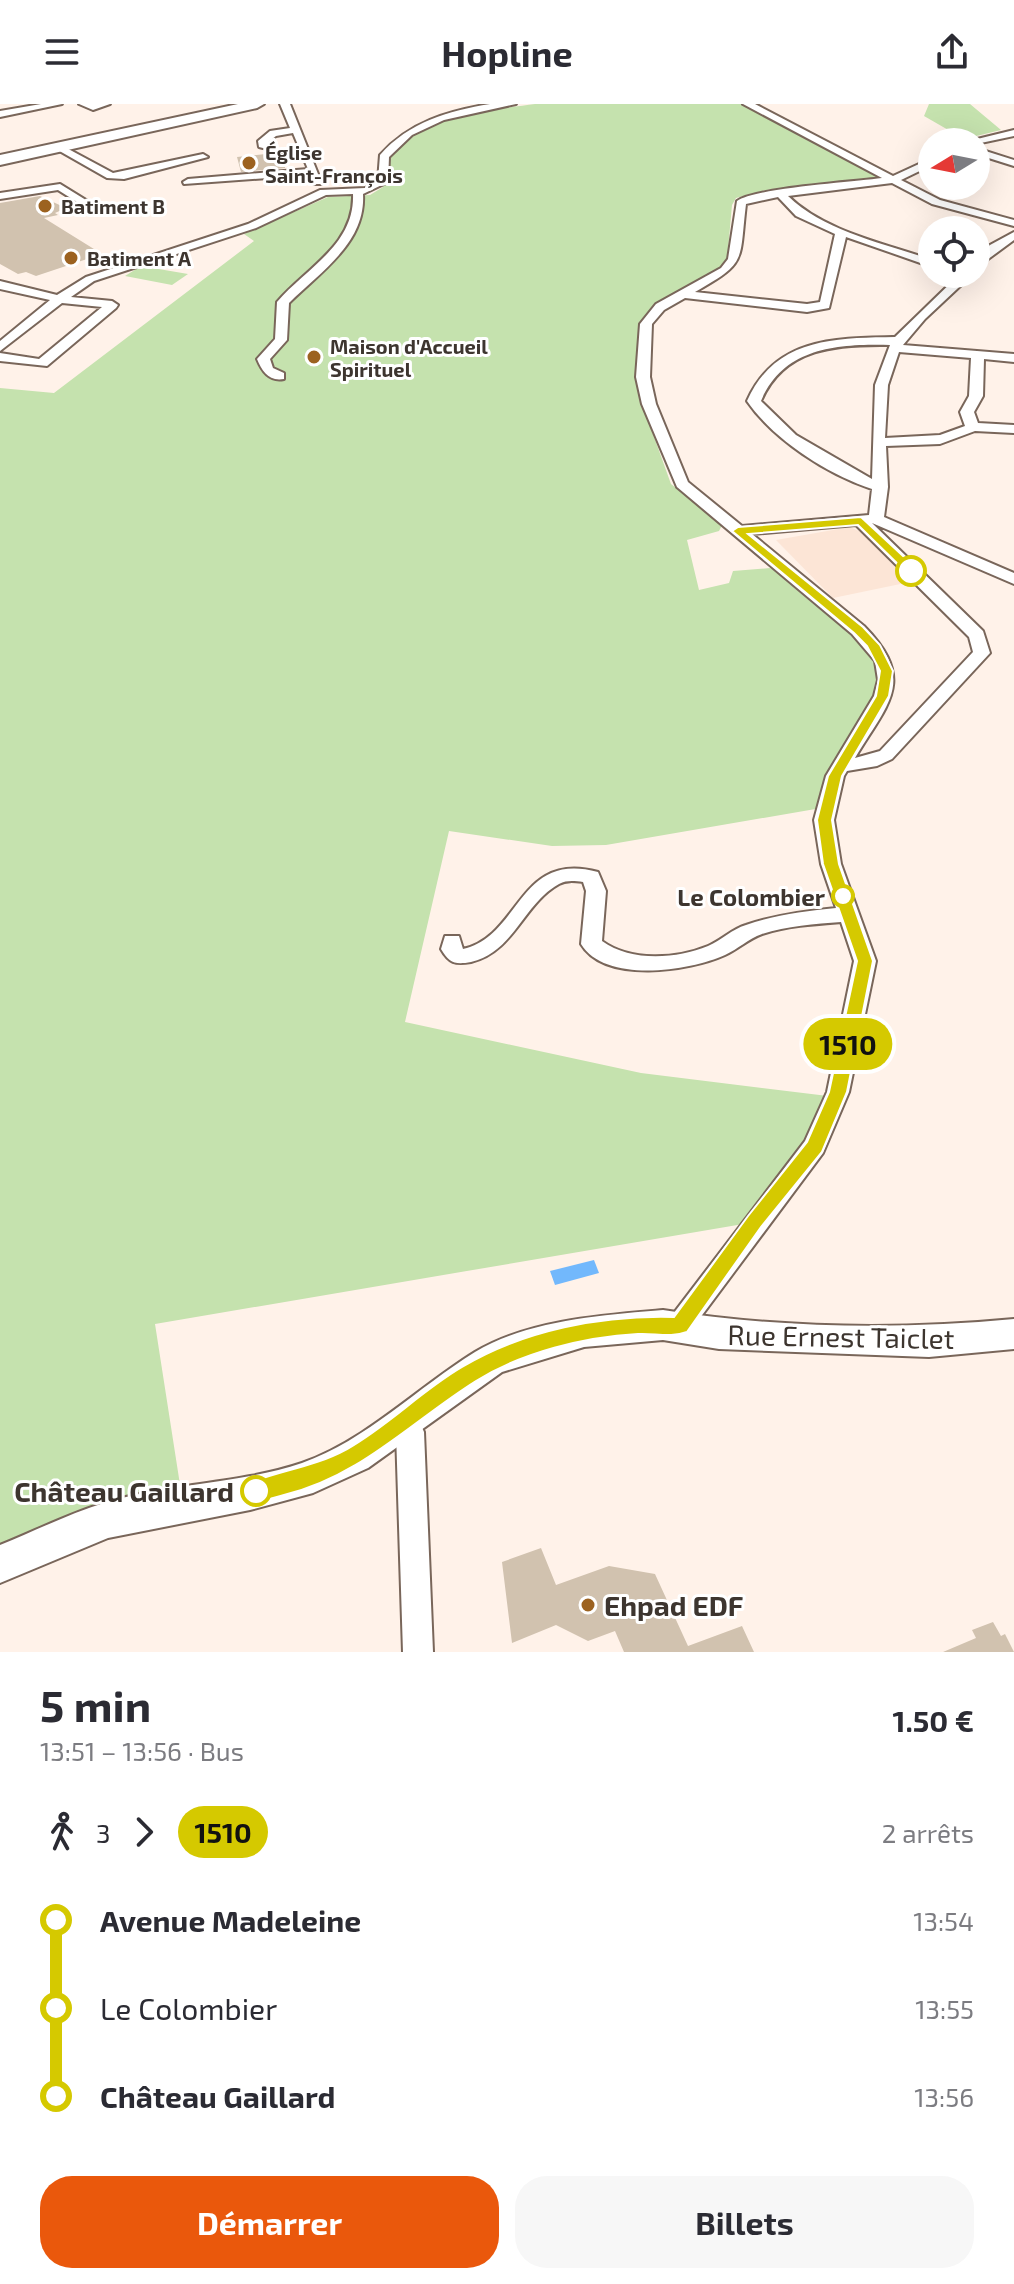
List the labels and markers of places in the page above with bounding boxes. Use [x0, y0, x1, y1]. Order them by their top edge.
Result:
place label: Église Saint-François [265, 140, 403, 188]
marker: Église Saint-François [240, 154, 258, 172]
place label: Batiment B [61, 194, 165, 218]
marker: Batiment B [36, 197, 54, 215]
place label: Batiment A [87, 246, 192, 270]
marker: Batiment A [62, 249, 80, 267]
place label: Maison d'Accueil Spirituel [330, 334, 488, 381]
marker: Maison d'Accueil Spirituel [305, 348, 323, 366]
unlabelled marker [896, 556, 926, 586]
place label: Le Colombier [677, 882, 826, 911]
marker: Le Colombier [832, 885, 854, 907]
place label: Château Gaillard [14, 1474, 234, 1508]
marker: Château Gaillard [241, 1476, 271, 1506]
place label: Ehpad EDF [604, 1588, 743, 1622]
marker: Ehpad EDF [579, 1596, 597, 1614]

